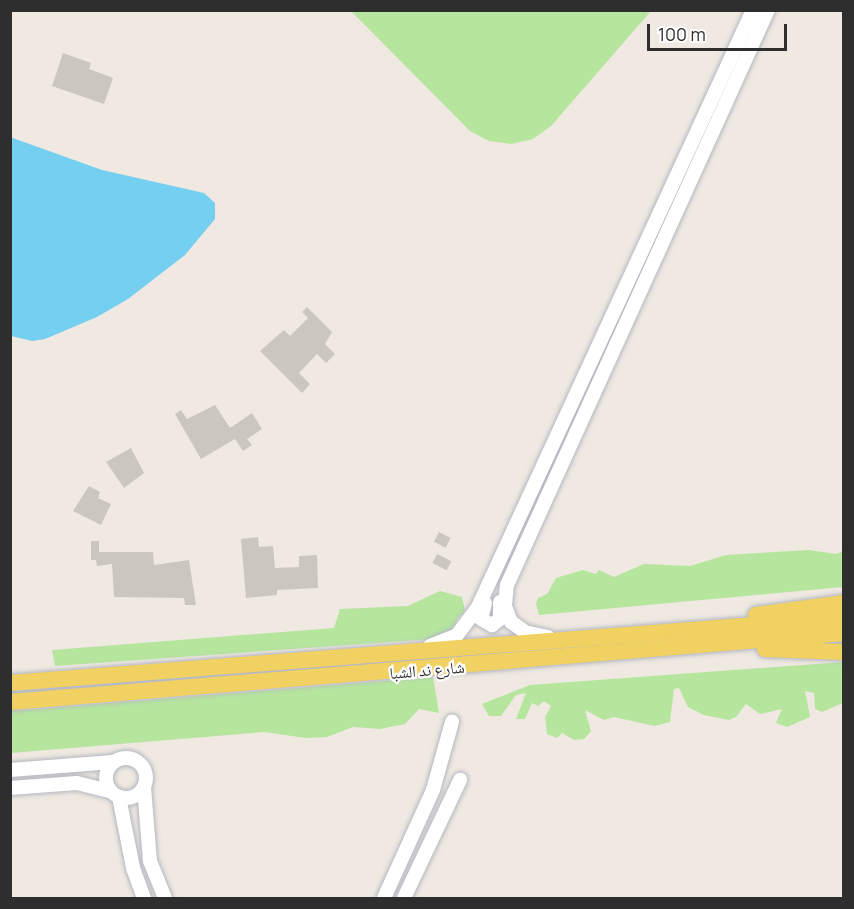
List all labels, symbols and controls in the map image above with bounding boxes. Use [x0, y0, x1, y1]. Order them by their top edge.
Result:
scale bar [650, 12, 790, 50]
text: 100 m [658, 22, 706, 46]
street label: شارع ند الشبا [389, 657, 465, 683]

